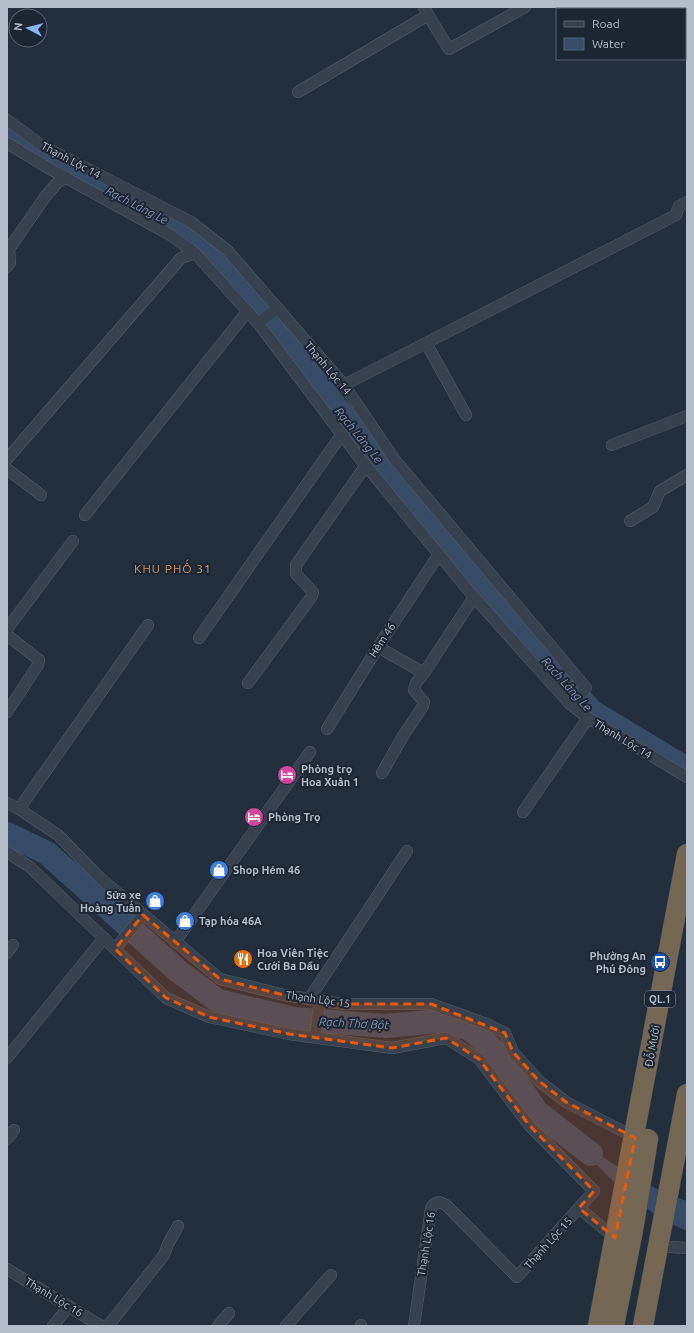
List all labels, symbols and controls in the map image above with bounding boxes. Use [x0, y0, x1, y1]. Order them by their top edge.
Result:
north arrow [8, 8, 48, 48]
legend [556, 8, 686, 60]
text: Road [592, 17, 620, 30]
text: N [12, 22, 25, 32]
text: Water [592, 37, 625, 50]
street label: Thạnh Lộc 14 [39, 139, 103, 181]
water label: Rạch Láng Le [103, 184, 170, 227]
street label: Thạnh Lộc 14 [302, 339, 354, 397]
water label: Rạch Láng Le [332, 404, 385, 466]
district label: KHU PHỐ 31 [134, 559, 212, 575]
street label: Hẻm 46 [367, 621, 397, 659]
water label: Rạch Láng Le [539, 654, 595, 714]
street label: Thạnh Lộc 14 [591, 717, 654, 762]
place label: Phòng trọ Hoa Xuân 1 [301, 763, 359, 788]
hotel icon: Phòng trọ Hoa Xuân 1 [276, 764, 298, 786]
hotel icon: Phòng Trọ [243, 806, 265, 828]
place label: Phòng Trọ [268, 811, 321, 823]
shop icon: Shop Hẻm 46 [208, 859, 230, 881]
place label: Shop Hẻm 46 [233, 864, 300, 876]
place label: Sửa xe Hoàng Tuấn [80, 889, 141, 914]
shop icon: Sửa xe Hoàng Tuấn [144, 890, 166, 912]
shop icon: Tạp hóa 46A [174, 910, 196, 932]
place label: Tạp hóa 46A [199, 915, 262, 927]
place label: Hoa Viên Tiệc Cưới Ba Dẩu [257, 947, 329, 972]
restaurant icon: Hoa Viên Tiệc Cưới Ba Dẩu [232, 948, 254, 970]
place label: Phường An Phú Đông [589, 950, 646, 975]
bus stop icon: Phường An Phú Đông [649, 951, 671, 973]
street label: Thạnh Lộc 15 [285, 989, 351, 1010]
road number: QL.1 [645, 991, 675, 1007]
water label: Rạch Thợ Bột [319, 1015, 390, 1032]
street label: Đỗ Mười [642, 1024, 662, 1068]
street label: Thạnh Lộc 16 [415, 1211, 438, 1277]
street label: Thạnh Lộc 15 [522, 1215, 575, 1272]
street label: Thạnh Lộc 16 [22, 1275, 85, 1320]

